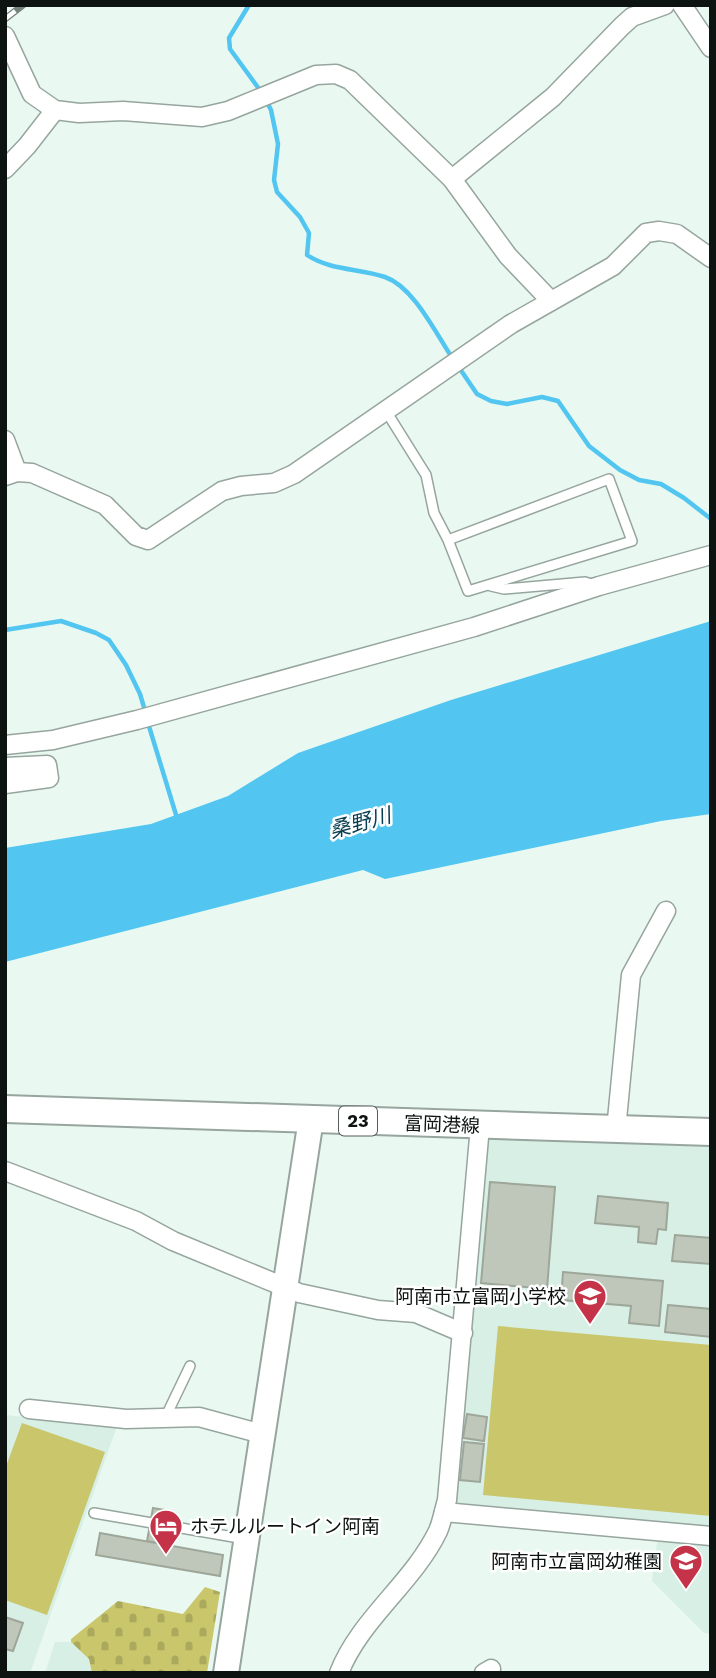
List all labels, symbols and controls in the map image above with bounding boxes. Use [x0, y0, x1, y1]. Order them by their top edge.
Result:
water label: 桑野川 [326, 802, 395, 843]
road number: 23 [339, 1106, 377, 1136]
street label: 富岡港線 [404, 1112, 480, 1137]
school or university icon: 阿南市立富岡小学校 [571, 1277, 609, 1326]
place label: 阿南市立富岡小学校 [395, 1285, 566, 1308]
hotel icon: ホテルルートイン阿南 [147, 1507, 185, 1556]
place label: ホテルルートイン阿南 [190, 1515, 380, 1538]
school or university icon: 阿南市立富岡幼稚園 [667, 1542, 705, 1591]
place label: 阿南市立富岡幼稚園 [491, 1550, 662, 1573]

